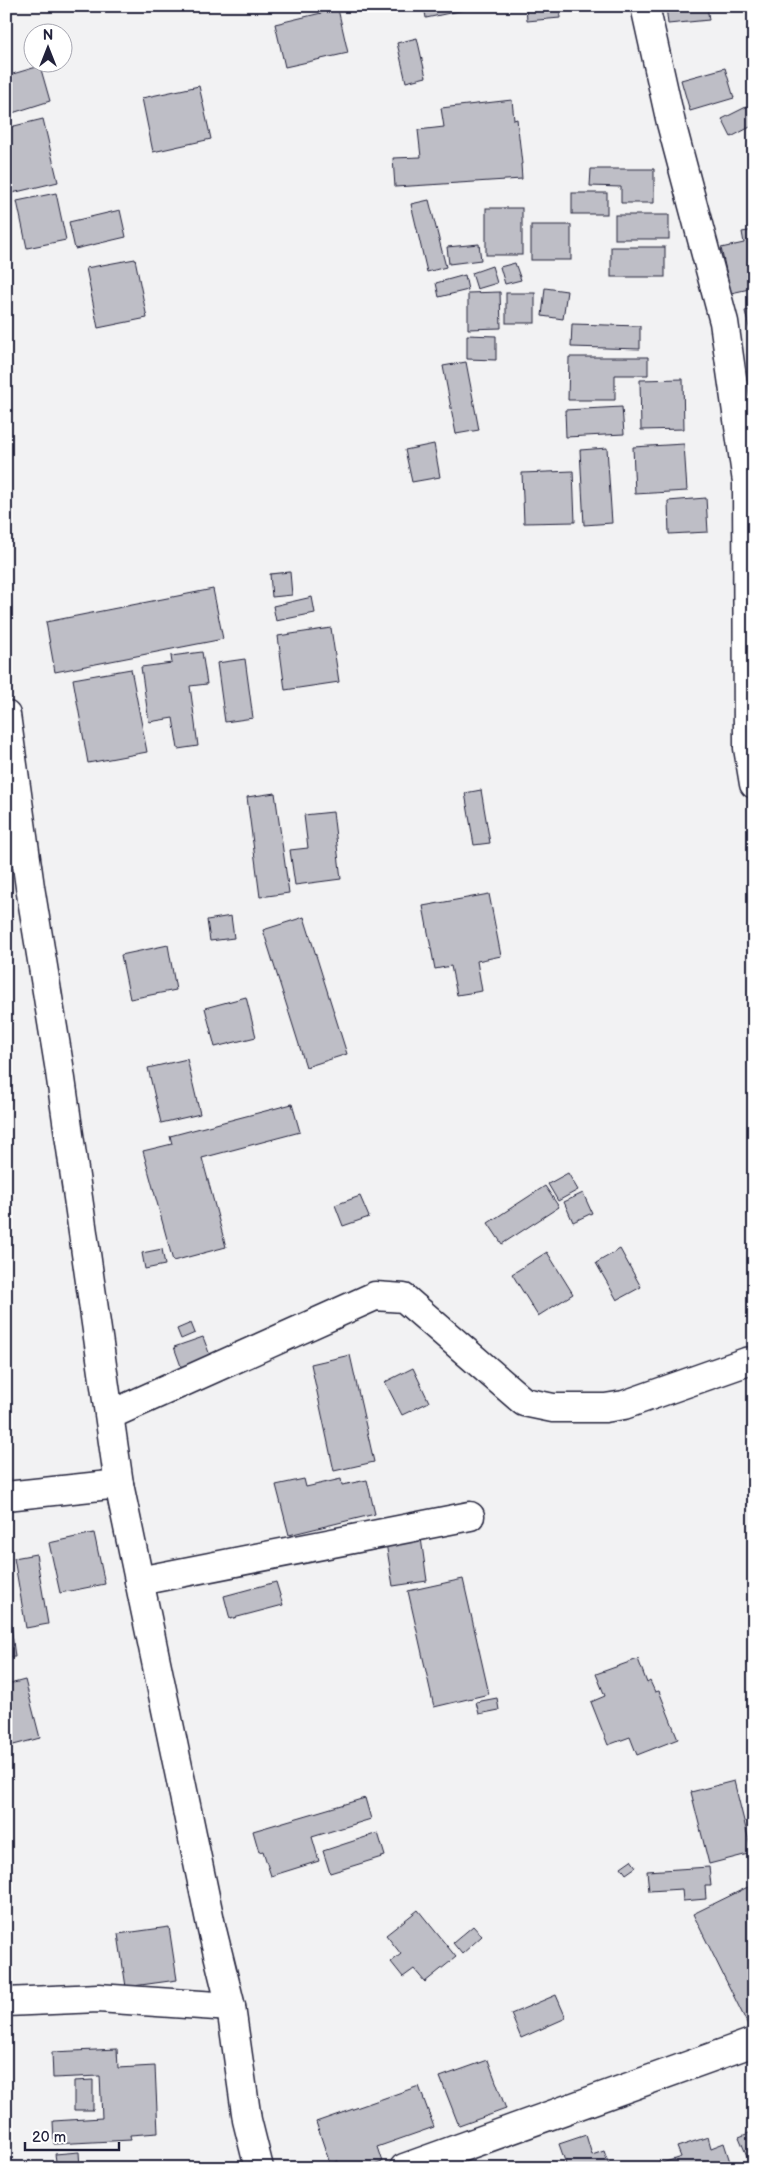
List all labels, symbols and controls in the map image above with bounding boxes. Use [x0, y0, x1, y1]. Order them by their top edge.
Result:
north arrow [22, 22, 72, 72]
text: N [43, 27, 53, 44]
scale bar [25, 2119, 119, 2151]
text: 20 m [32, 2128, 66, 2147]

